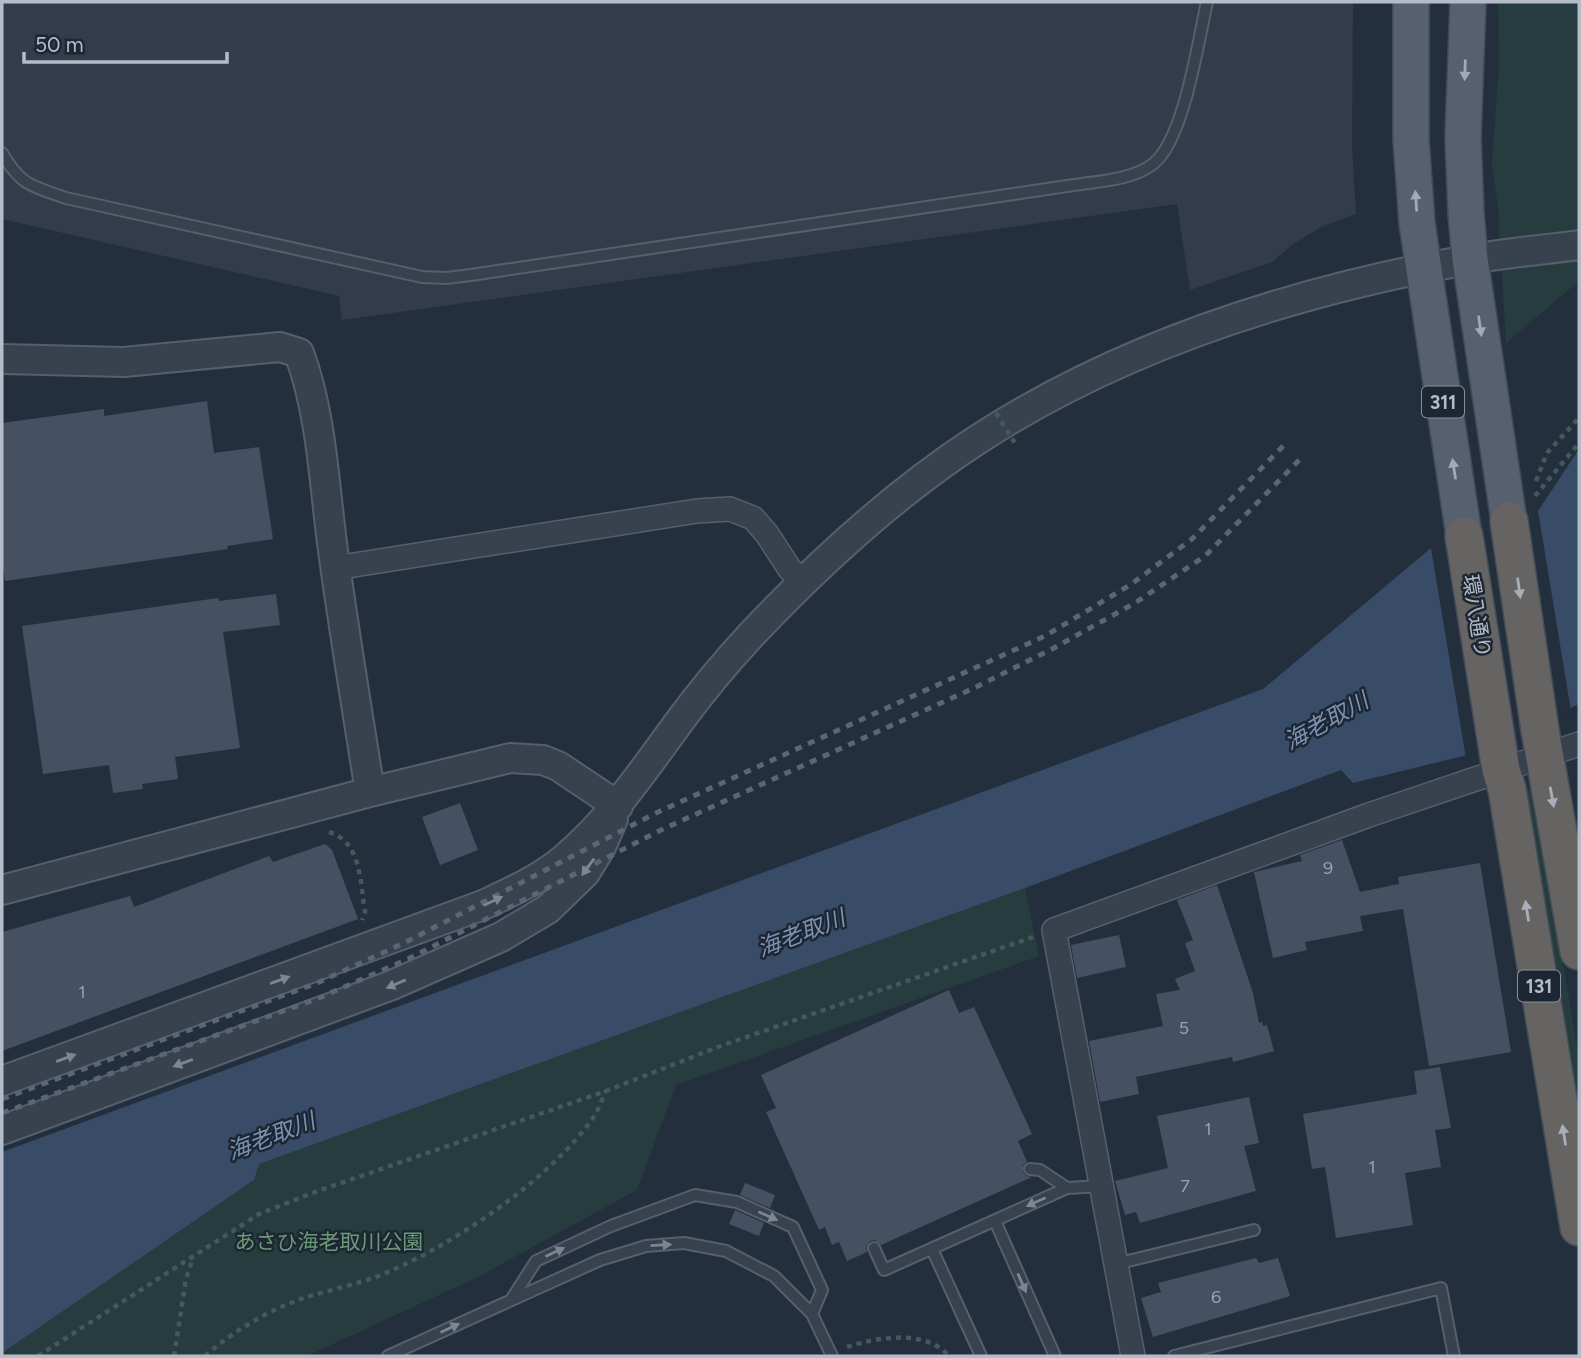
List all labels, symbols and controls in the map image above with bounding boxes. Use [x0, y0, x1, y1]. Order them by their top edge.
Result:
scale bar [24, 21, 228, 65]
text: 50 m [35, 32, 84, 57]
one-way arrow [1459, 59, 1470, 81]
one-way arrow [1410, 189, 1421, 211]
one-way arrow [1475, 316, 1486, 338]
road number: 311 [1422, 386, 1464, 418]
one-way arrow [1448, 458, 1459, 480]
street label: 環八通り [1458, 573, 1496, 659]
one-way arrow [1514, 577, 1525, 599]
water label: 海老取川 [1279, 685, 1376, 756]
one-way arrow [1547, 786, 1558, 808]
house number: 9 [1323, 857, 1333, 879]
one-way arrow [581, 858, 595, 876]
one-way arrow [483, 895, 503, 906]
one-way arrow [1521, 900, 1532, 922]
water label: 海老取川 [753, 902, 852, 963]
road number: 131 [1518, 970, 1560, 1002]
one-way arrow [269, 974, 290, 985]
one-way arrow [385, 978, 406, 989]
house number: 1 [78, 981, 86, 1003]
house number: 5 [1179, 1017, 1189, 1039]
one-way arrow [55, 1052, 76, 1063]
one-way arrow [172, 1058, 193, 1069]
water label: 海老取川 [223, 1105, 322, 1166]
house number: 1 [1204, 1118, 1212, 1140]
one-way arrow [1558, 1124, 1569, 1146]
house number: 1 [1368, 1156, 1376, 1178]
house number: 7 [1180, 1175, 1190, 1197]
one-way arrow [1026, 1197, 1047, 1208]
one-way arrow [758, 1210, 778, 1222]
park label: あさひ海老取川公園 [235, 1229, 424, 1254]
one-way arrow [650, 1239, 672, 1250]
one-way arrow [545, 1246, 565, 1258]
one-way arrow [1016, 1273, 1028, 1293]
house number: 6 [1211, 1286, 1221, 1308]
one-way arrow [440, 1322, 460, 1334]

